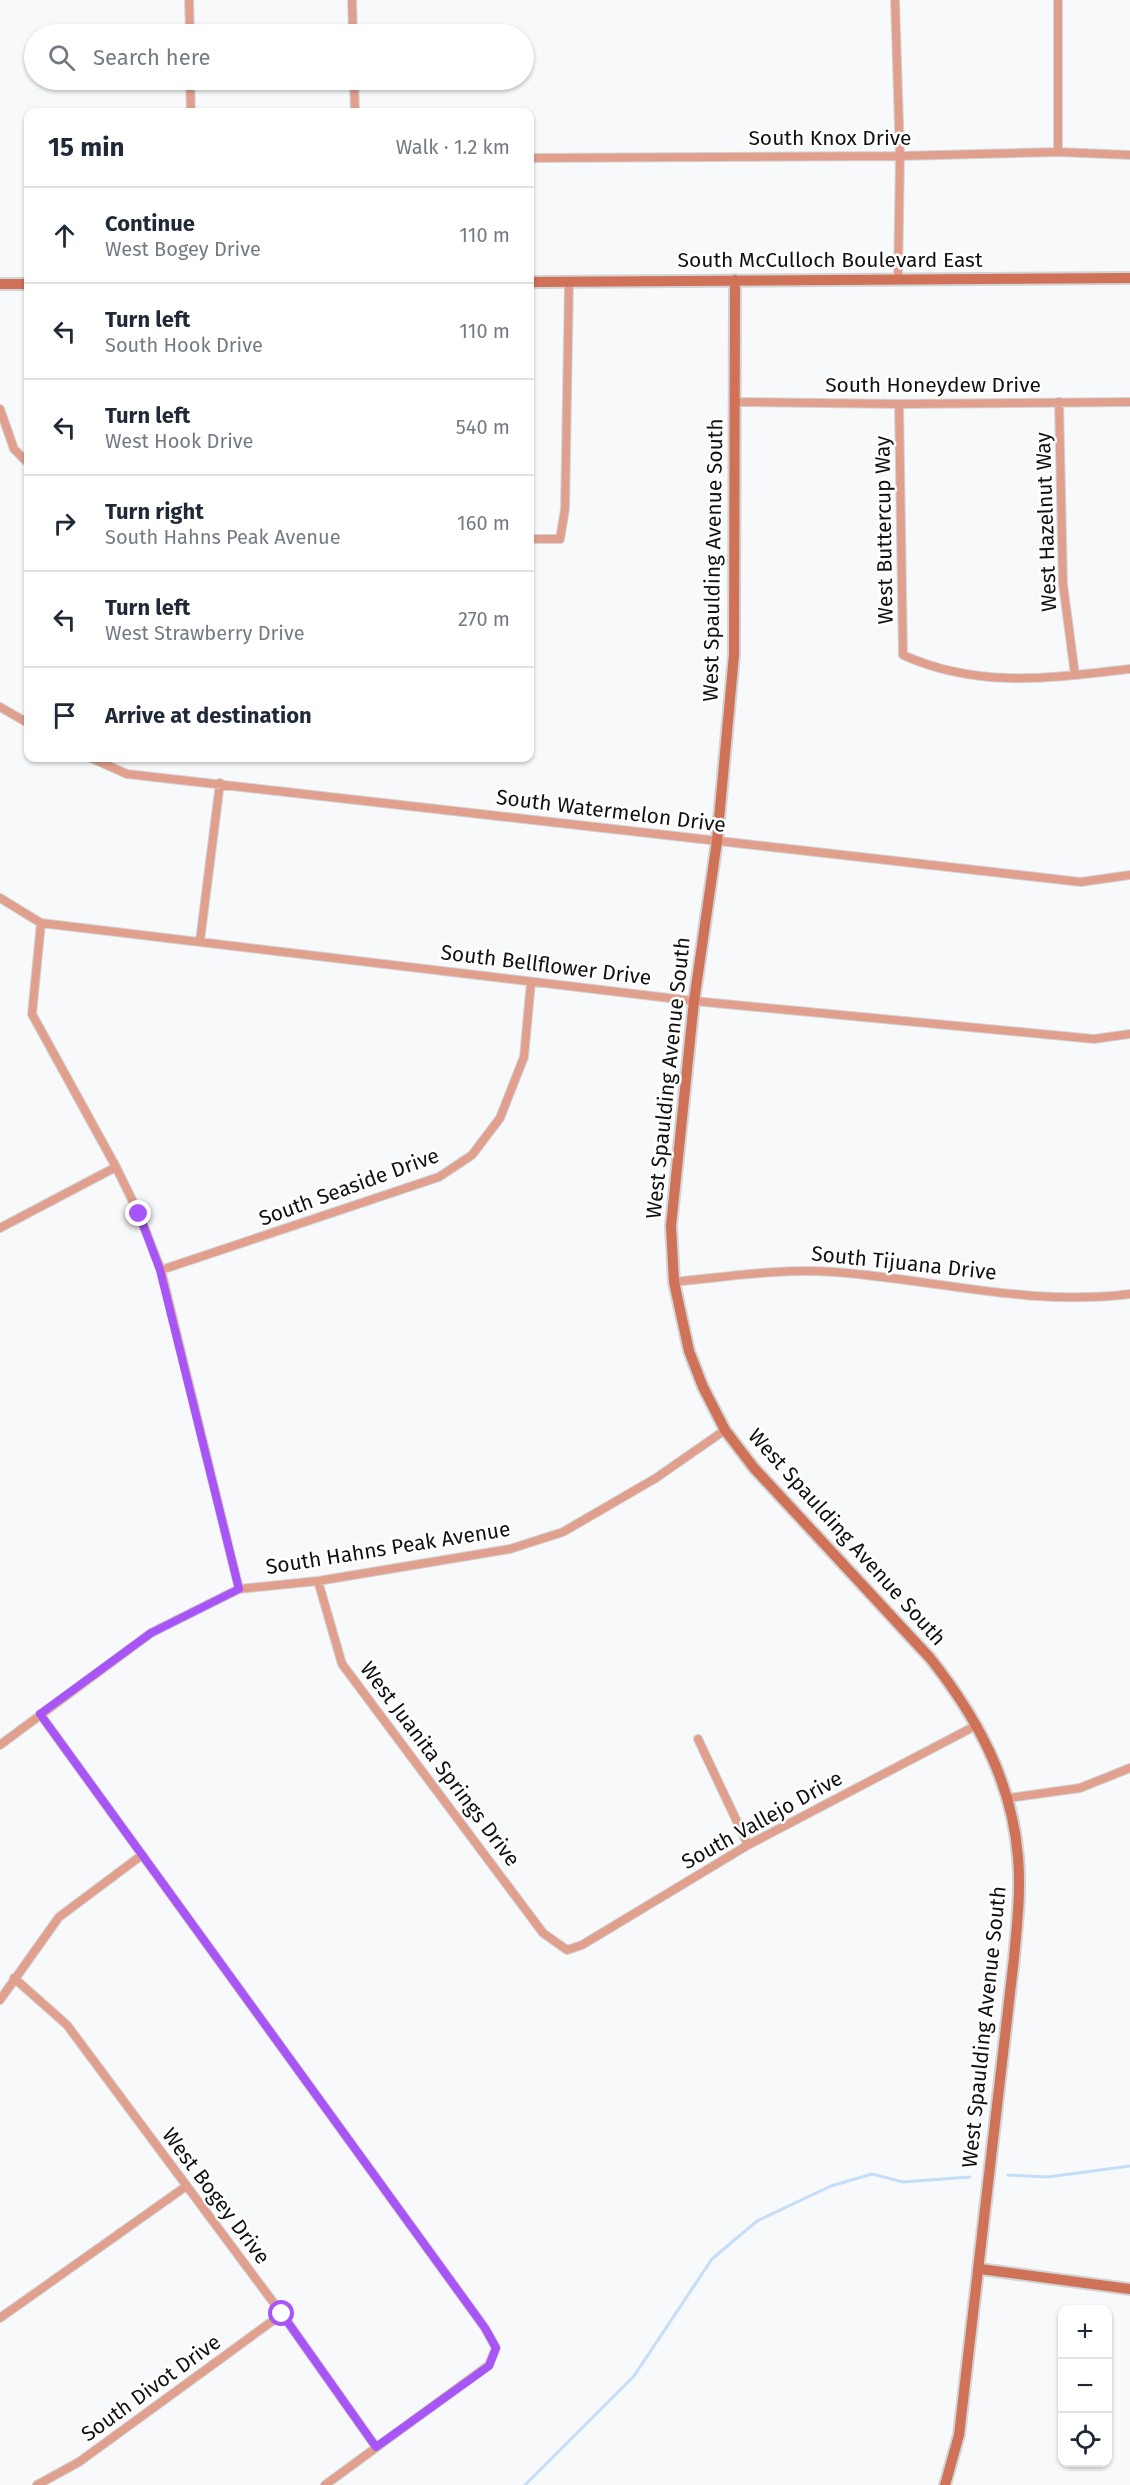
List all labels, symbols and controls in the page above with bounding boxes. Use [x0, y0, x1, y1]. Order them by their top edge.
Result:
search box [24, 24, 534, 90]
icon: search [45, 41, 78, 74]
text: Search here [93, 44, 211, 71]
street label: South Knox Drive [748, 125, 912, 151]
text: 15 min [48, 132, 124, 163]
text: Walk · 1.2 km [396, 135, 510, 159]
text: Continue [105, 210, 195, 237]
icon: ahead [48, 219, 81, 252]
text: 110 m [459, 223, 510, 247]
text: West Bogey Drive [105, 237, 261, 261]
street label: South McCulloch Boulevard East [677, 247, 983, 273]
text: Turn left [105, 306, 190, 333]
icon: left [48, 315, 81, 348]
text: 110 m [459, 319, 510, 343]
text: South Hook Drive [105, 333, 263, 357]
street label: South Honeydew Drive [825, 372, 1041, 398]
text: Turn left [105, 402, 190, 429]
icon: left [48, 411, 81, 444]
text: 540 m [456, 415, 510, 439]
street label: West Spaulding Avenue South [698, 418, 728, 702]
text: West Hook Drive [105, 429, 253, 453]
street label: West Hazelnut Way [1030, 431, 1062, 612]
street label: West Buttercup Way [869, 435, 899, 624]
text: Turn right [105, 498, 204, 525]
icon: right [48, 507, 81, 540]
text: 160 m [457, 511, 510, 535]
text: South Hahns Peak Avenue [105, 525, 341, 549]
text: Turn left [105, 594, 190, 621]
icon: left [48, 603, 81, 636]
text: 270 m [458, 607, 510, 631]
text: West Strawberry Drive [105, 621, 305, 645]
icon: arrive [48, 699, 81, 732]
text: Arrive at destination [105, 702, 312, 729]
street label: South Watermelon Drive [495, 784, 727, 838]
street label: West Spaulding Avenue South [640, 936, 696, 1220]
street label: South Bellflower Drive [439, 939, 653, 991]
street label: South Seaside Drive [255, 1142, 443, 1232]
route end [125, 1200, 151, 1226]
street label: South Tijuana Drive [810, 1240, 998, 1286]
street label: West Spaulding Avenue South [743, 1423, 951, 1651]
street label: South Hahns Peak Avenue [264, 1516, 512, 1580]
street label: West Juanita Springs Drive [354, 1656, 526, 1872]
street label: South Vallejo Drive [677, 1765, 847, 1875]
street label: West Spaulding Avenue South [956, 1885, 1012, 2169]
street label: West Bogey Drive [156, 2123, 276, 2269]
route start [268, 2300, 294, 2326]
map controls [1058, 2305, 1112, 2467]
button: + [1058, 2305, 1112, 2359]
street label: South Divot Drive [76, 2329, 226, 2447]
button: − [1058, 2359, 1112, 2413]
button: locate [1058, 2413, 1112, 2467]

